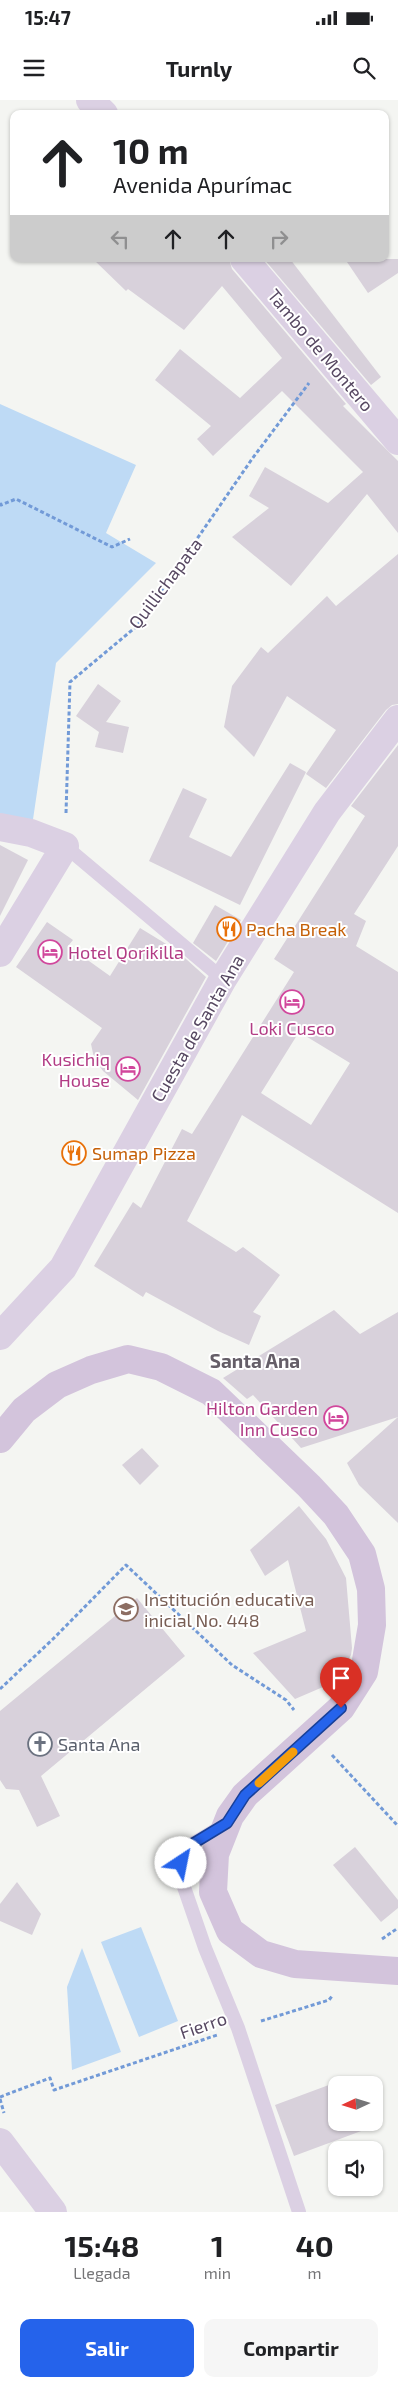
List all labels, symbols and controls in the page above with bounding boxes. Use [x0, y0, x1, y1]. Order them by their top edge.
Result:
text: 15:47 [25, 6, 71, 29]
icon: menu [20, 54, 48, 82]
icon: search [350, 54, 378, 82]
text: Turnly [166, 55, 232, 81]
text: 10 m [113, 129, 189, 171]
icon: ahead [30, 130, 95, 195]
text: Avenida Apurímac [113, 171, 292, 197]
icon: left [106, 225, 134, 253]
icon: ahead [159, 225, 187, 253]
icon: ahead [212, 225, 240, 253]
icon: right [265, 225, 293, 253]
street label: Tambo de Montero [263, 284, 379, 416]
street label: Quillichapata [124, 533, 206, 633]
restaurant icon: Pacha Break [216, 916, 242, 942]
place label: Pacha Break [246, 918, 346, 940]
hotel icon: Hotel Qorikilla [37, 939, 63, 965]
place label: Hotel Qorikilla [68, 941, 184, 963]
street label: Cuesta de Santa Ana [146, 950, 248, 1106]
hotel icon: Loki Cusco [279, 989, 305, 1015]
place label: Loki Cusco [249, 1017, 335, 1039]
place label: Kusichiq House [42, 1048, 110, 1091]
hotel icon: Kusichiq House [115, 1056, 141, 1082]
restaurant icon: Sumap Pizza [61, 1140, 87, 1166]
place label: Sumap Pizza [92, 1142, 196, 1164]
district label: Santa Ana [210, 1349, 300, 1372]
place label: Hilton Garden Inn Cusco [206, 1397, 318, 1440]
hotel icon: Hilton Garden Inn Cusco [323, 1405, 349, 1431]
place label: Institución educativa inicial No. 448 [144, 1588, 314, 1631]
school or university icon: Institución educativa inicial No. 448 [113, 1596, 139, 1622]
pin [320, 1657, 362, 1708]
icon: arrive [327, 1664, 355, 1692]
church icon: Santa Ana [27, 1731, 53, 1757]
place label: Santa Ana [58, 1733, 140, 1755]
position arrow [154, 1836, 206, 1888]
street label: Fierro [177, 2007, 229, 2043]
north arrow [328, 2076, 382, 2131]
map controls [328, 2076, 383, 2196]
button: sound [328, 2141, 383, 2196]
text: 15:48 [64, 2227, 139, 2263]
text: 1 [211, 2227, 224, 2263]
text: 40 [296, 2227, 334, 2263]
text: Llegada [73, 2263, 131, 2282]
text: min [204, 2263, 231, 2282]
text: m [308, 2263, 322, 2282]
button: Salir [20, 2319, 194, 2377]
button: Compartir [204, 2319, 378, 2377]

